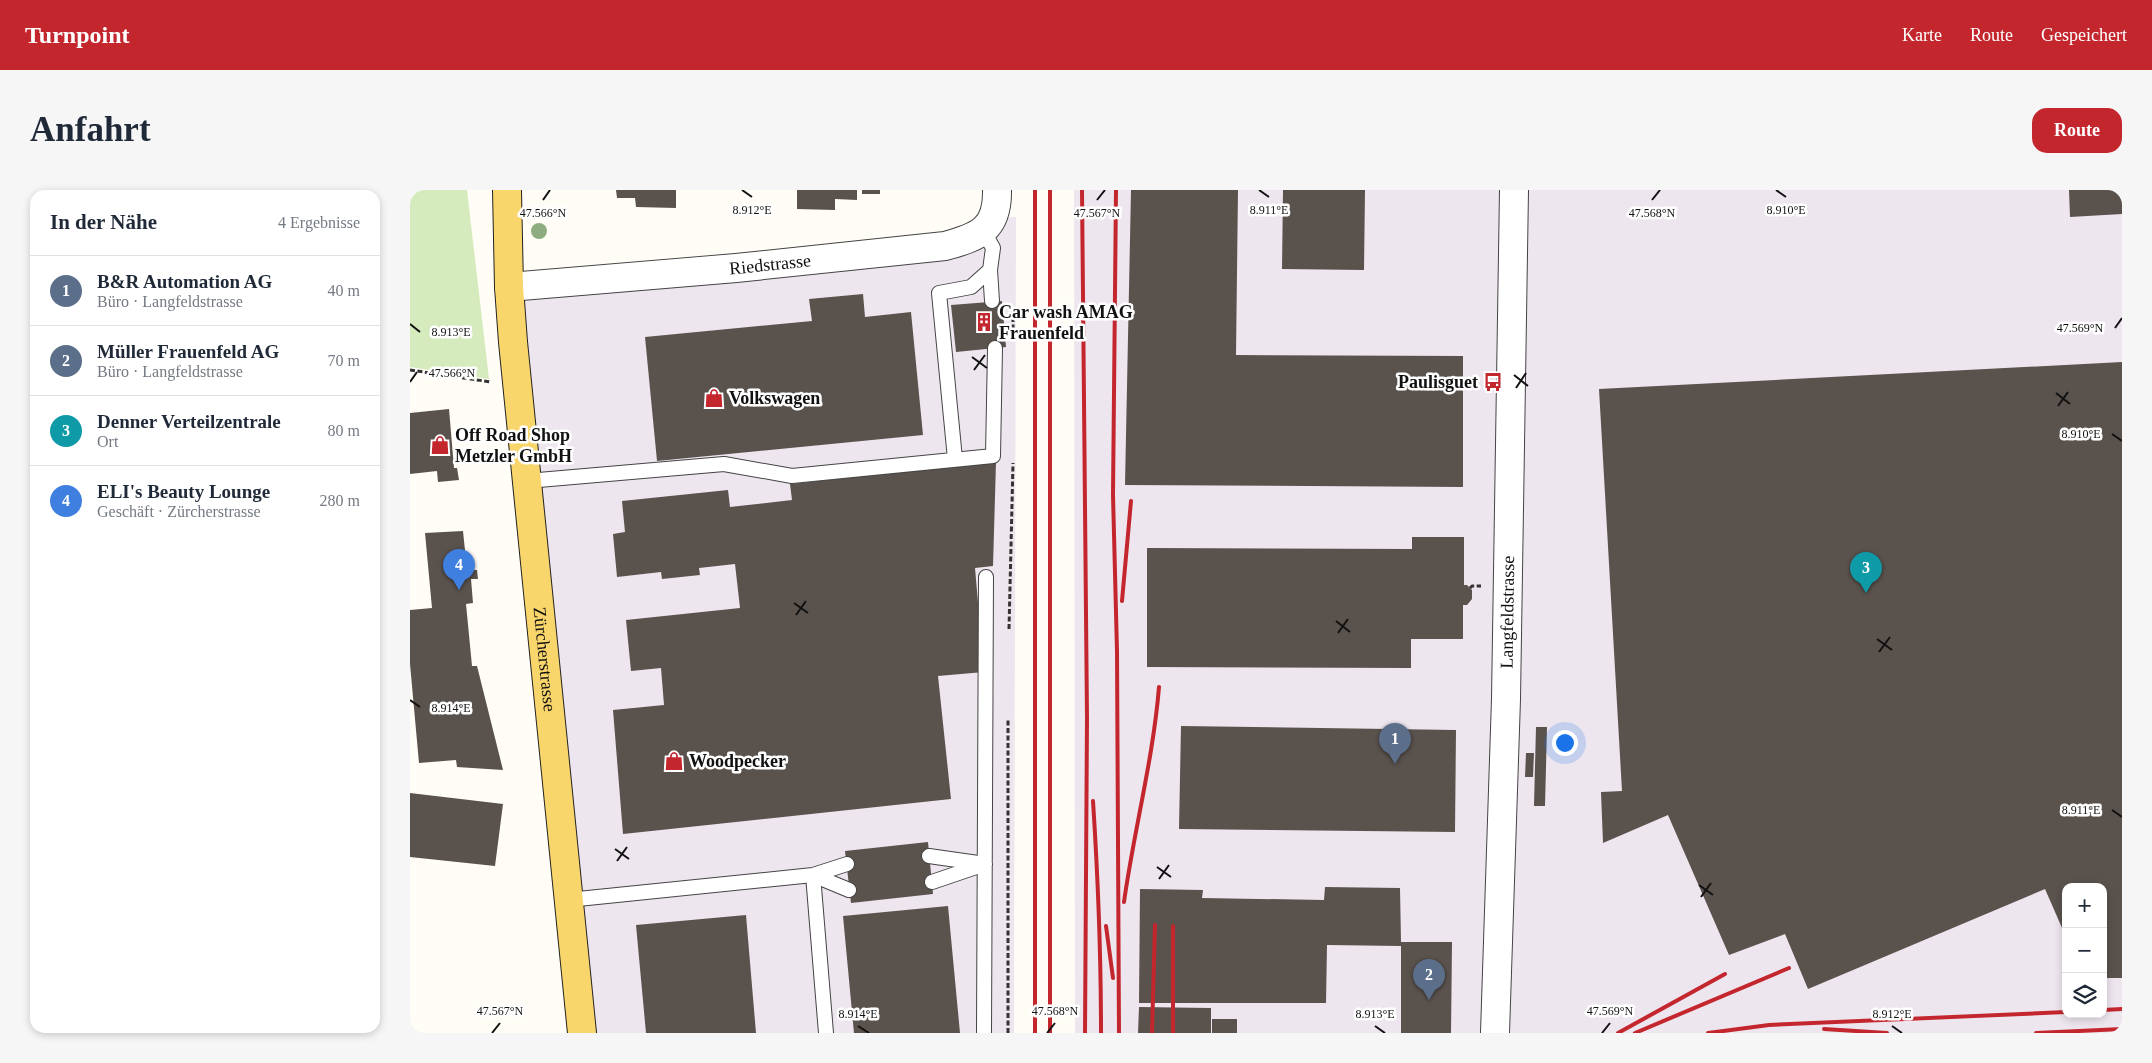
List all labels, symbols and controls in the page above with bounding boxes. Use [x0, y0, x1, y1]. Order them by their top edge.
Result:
text: Turnpoint [25, 22, 130, 48]
text: Karte [1902, 25, 1942, 45]
text: Route [1970, 25, 2013, 45]
text: Gespeichert [2041, 25, 2127, 45]
button: Route [2032, 108, 2122, 153]
text: Anfahrt [30, 110, 151, 149]
text: 8.912°E [732, 203, 772, 217]
text: 8.911°E [1250, 203, 1288, 217]
text: 8.910°E [1766, 203, 1806, 217]
text: 47.566°N [520, 206, 567, 220]
text: 47.567°N [1074, 206, 1121, 220]
text: 47.568°N [1629, 206, 1676, 220]
text: In der Nähe [50, 210, 157, 234]
text: 4 Ergebnisse [278, 214, 360, 231]
street label: Riedstrasse [728, 250, 812, 279]
text: B&R Automation AG [97, 271, 272, 292]
text: 1 [62, 282, 70, 299]
text: 40 m [328, 282, 360, 299]
text: Büro · Langfeldstrasse [97, 293, 243, 310]
place label: Car wash AMAG Frauenfeld [999, 302, 1133, 343]
building icon: Car wash AMAG Frauenfeld [973, 311, 995, 333]
text: 47.569°N [2057, 321, 2104, 335]
text: 8.913°E [431, 325, 471, 339]
text: Müller Frauenfeld AG [97, 341, 279, 362]
text: 2 [62, 352, 70, 369]
text: 70 m [328, 352, 360, 369]
text: Büro · Langfeldstrasse [97, 363, 243, 380]
text: 47.566°N [429, 366, 476, 380]
bus stop icon: Paulisguet [1482, 371, 1504, 393]
place label: Paulisguet [1398, 372, 1478, 392]
shop icon: Volkswagen [703, 387, 725, 409]
place label: Volkswagen [729, 388, 820, 408]
text: Denner Verteilzentrale [97, 411, 281, 432]
text: 3 [62, 422, 70, 439]
text: 80 m [328, 422, 360, 439]
place label: Off Road Shop Metzler GmbH [455, 425, 572, 466]
text: 8.910°E [2061, 427, 2101, 441]
text: Ort [97, 433, 118, 450]
shop icon: Off Road Shop Metzler GmbH [429, 434, 451, 456]
text: ELI's Beauty Lounge [97, 481, 270, 502]
text: 4 [62, 492, 70, 509]
text: 280 m [320, 492, 360, 509]
text: Geschäft · Zürcherstrasse [97, 503, 260, 520]
pin: 4 [443, 549, 475, 590]
pin: 3 [1850, 552, 1882, 593]
street label: Langfeldstrasse [1496, 556, 1518, 669]
street label: Zürcherstrasse [530, 606, 560, 713]
text: 8.914°E [431, 701, 471, 715]
pin: 1 [1379, 723, 1411, 764]
your location [1552, 730, 1578, 756]
shop icon: Woodpecker [663, 750, 685, 772]
place label: Woodpecker [689, 751, 786, 771]
text: 8.911°E [2062, 803, 2100, 817]
map controls [2062, 883, 2107, 1018]
button: + [2062, 883, 2107, 928]
button: − [2062, 928, 2107, 973]
pin: 2 [1413, 959, 1445, 1000]
button: layers [2062, 973, 2107, 1018]
text: 47.567°N [477, 1004, 524, 1018]
text: 47.568°N [1032, 1004, 1079, 1018]
text: 47.569°N [1587, 1004, 1634, 1018]
text: 8.914°E [838, 1007, 878, 1021]
text: 8.913°E [1355, 1007, 1395, 1021]
text: 8.912°E [1872, 1007, 1912, 1021]

